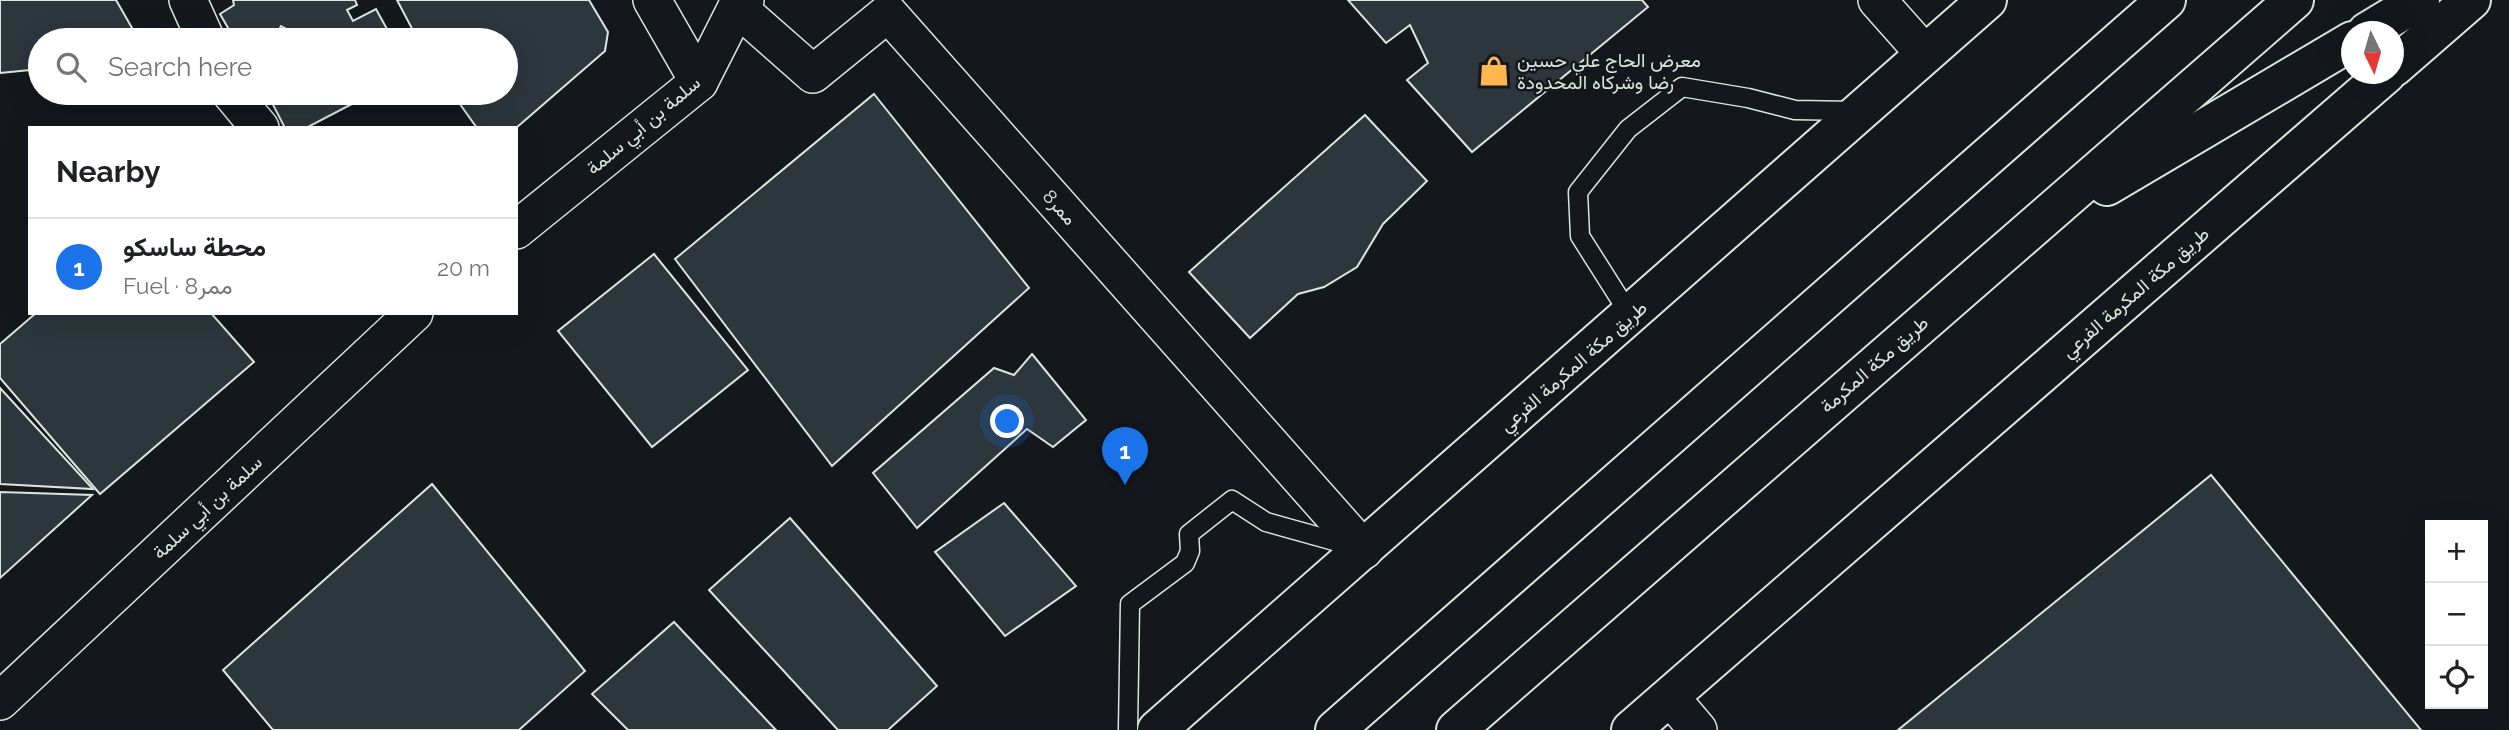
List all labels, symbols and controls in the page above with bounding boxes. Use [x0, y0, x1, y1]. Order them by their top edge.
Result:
north arrow [2341, 21, 2404, 84]
search box [28, 28, 518, 105]
icon: search [52, 48, 90, 86]
place label: معرض الحاج علي حسين رضا وشركاه المحدودة [1517, 49, 1701, 94]
text: Search here [108, 52, 252, 82]
shop icon: معرض الحاج علي حسين رضا وشركاه المحدودة [1477, 54, 1511, 88]
street label: سلمة بن أبي سلمة [582, 71, 707, 183]
text: Nearby [56, 154, 160, 189]
street label: ممر8 [1038, 185, 1081, 230]
street label: طريق مكة المكرمة الفرعي [2057, 222, 2217, 366]
text: محطة ساسكو [123, 232, 266, 262]
text: 1 [73, 254, 85, 281]
text: 20 m [437, 254, 490, 281]
text: Fuel · ممر8 [123, 272, 233, 299]
street label: طريق مكة المكرمة الفرعي [1495, 296, 1655, 440]
street label: طريق مكة المكرمة [1815, 311, 1933, 418]
your location [990, 404, 1024, 438]
pin: 1 [1102, 427, 1148, 485]
street label: سلمة بن أبي سلمة [148, 451, 270, 567]
map controls [2425, 520, 2488, 709]
button: + [2425, 520, 2488, 583]
button: − [2425, 583, 2488, 646]
button: locate [2425, 646, 2488, 709]

